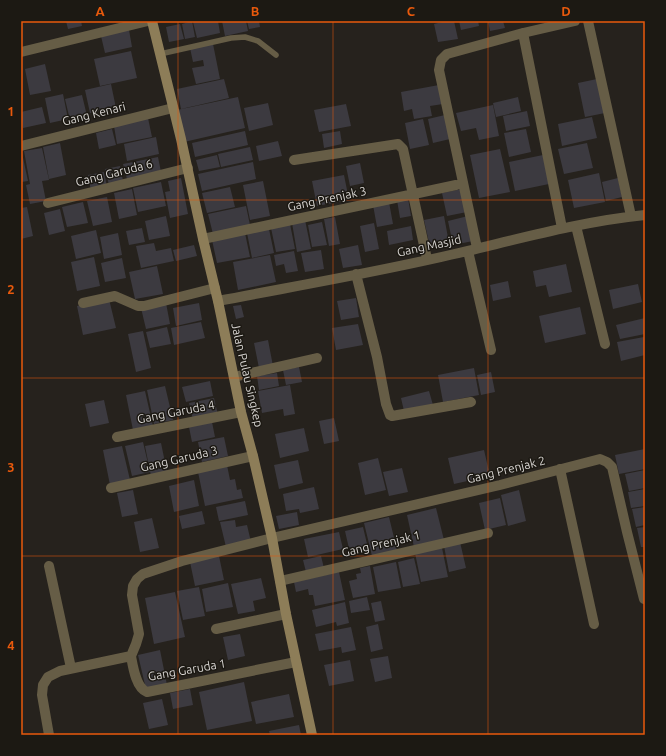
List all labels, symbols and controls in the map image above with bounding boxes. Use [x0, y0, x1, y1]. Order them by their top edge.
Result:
text: A [95, 4, 105, 18]
text: B [251, 4, 260, 18]
text: C [407, 4, 416, 18]
text: D [561, 4, 571, 18]
street label: Gang Kenari [61, 99, 127, 128]
text: 1 [7, 104, 15, 118]
street label: Gang Garuda 6 [74, 157, 154, 188]
street label: Gang Prenjak 3 [286, 184, 368, 213]
street label: Gang Masjid [396, 232, 462, 259]
text: 2 [7, 282, 15, 296]
street label: Jalan Pulau Singkep [229, 322, 266, 428]
street label: Gang Garuda 4 [136, 398, 216, 425]
street label: Gang Garuda 3 [139, 443, 219, 474]
street label: Gang Prenjak 2 [465, 453, 546, 486]
text: 3 [7, 460, 15, 474]
street label: Gang Prenjak 1 [340, 528, 422, 559]
text: 4 [7, 638, 15, 652]
street label: Gang Garuda 1 [147, 656, 227, 683]

